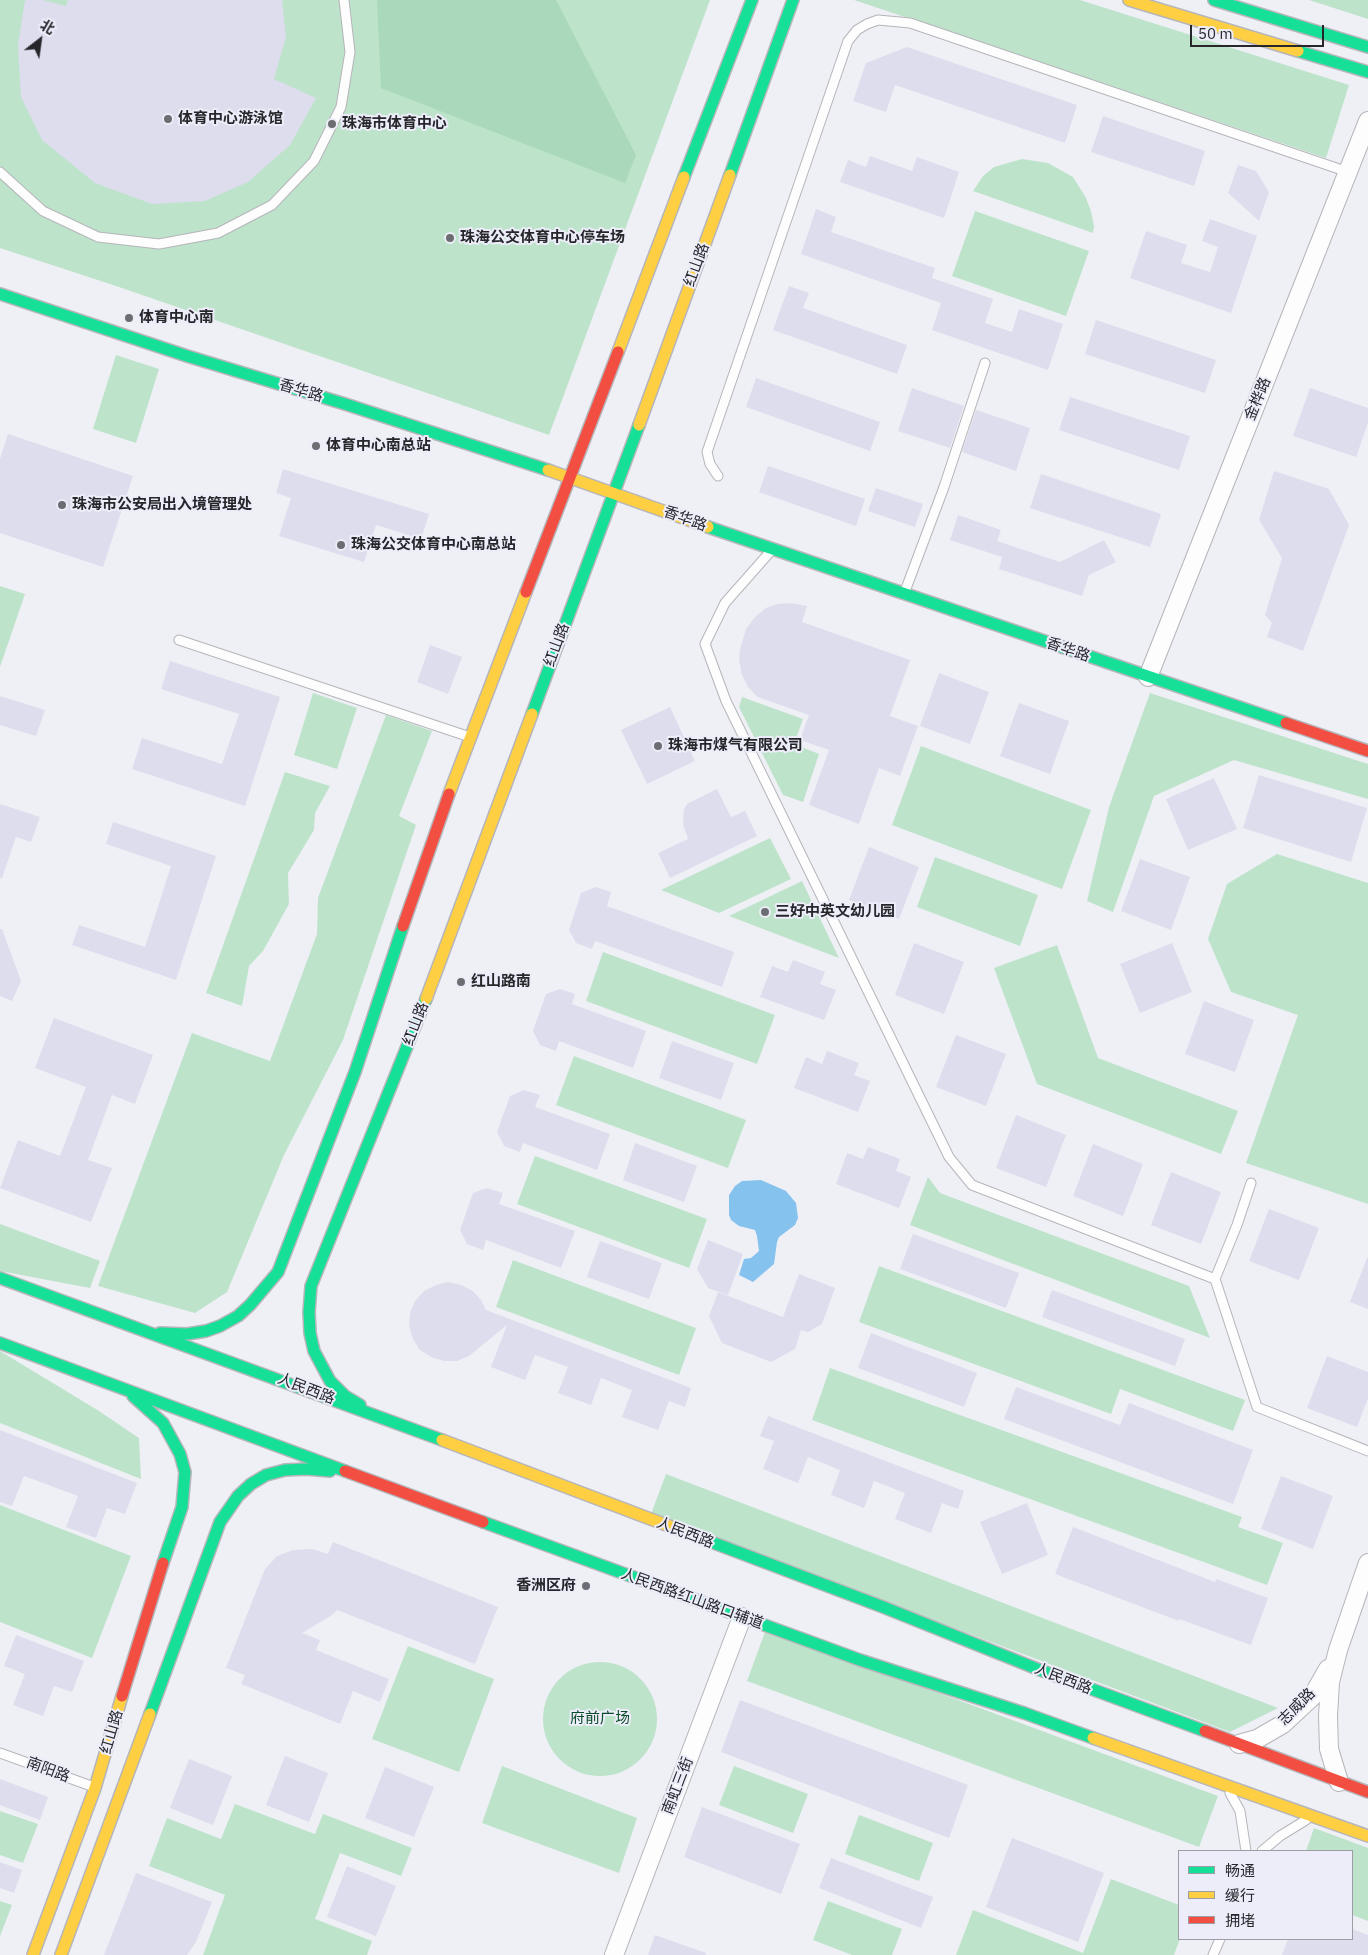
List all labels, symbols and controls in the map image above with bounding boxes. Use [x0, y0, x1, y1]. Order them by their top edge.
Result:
north arrow [15, 15, 65, 65]
scale bar [1193, 15, 1327, 47]
text: 北 [37, 16, 58, 38]
text: 50 m [1198, 24, 1233, 43]
place label: 体育中心游泳馆 [178, 110, 283, 128]
marker: 体育中心游泳馆 [162, 113, 174, 125]
place label: 珠海市体育中心 [342, 115, 447, 133]
marker: 珠海市体育中心 [326, 118, 338, 130]
place label: 珠海公交体育中心停车场 [460, 229, 625, 247]
marker: 珠海公交体育中心停车场 [444, 232, 456, 244]
street label: 红山路 [681, 241, 713, 289]
place label: 体育中心南 [139, 309, 214, 327]
marker: 体育中心南 [123, 312, 135, 324]
street label: 金桦路 [1241, 375, 1275, 423]
street label: 香华路 [277, 376, 325, 406]
place label: 体育中心南总站 [326, 437, 431, 455]
marker: 体育中心南总站 [310, 440, 322, 452]
place label: 珠海市公安局出入境管理处 [72, 496, 252, 514]
marker: 珠海市公安局出入境管理处 [56, 499, 68, 511]
street label: 香华路 [661, 503, 709, 535]
place label: 珠海公交体育中心南总站 [351, 536, 516, 554]
marker: 珠海公交体育中心南总站 [335, 539, 347, 551]
street label: 红山路 [541, 621, 573, 669]
street label: 香华路 [1044, 634, 1092, 666]
place label: 珠海市煤气有限公司 [668, 737, 803, 755]
marker: 珠海市煤气有限公司 [652, 740, 664, 752]
place label: 三好中英文幼儿园 [775, 903, 895, 921]
marker: 三好中英文幼儿园 [759, 906, 771, 918]
place label: 红山路南 [471, 973, 531, 991]
marker: 红山路南 [455, 976, 467, 988]
street label: 红山路 [400, 1000, 432, 1048]
street label: 人民西路 [275, 1370, 337, 1408]
street label: 人民西路 [654, 1514, 716, 1552]
street label: 人民西路红山路口辅道 [618, 1565, 766, 1633]
place label: 香洲区府 [516, 1577, 576, 1595]
marker: 香洲区府 [580, 1580, 592, 1592]
street label: 人民西路 [1032, 1660, 1094, 1698]
street label: 志威路 [1275, 1685, 1319, 1729]
street label: 红山路 [97, 1708, 127, 1756]
park label: 府前广场 [570, 1710, 630, 1728]
street label: 南阳路 [24, 1754, 72, 1786]
street label: 南虹三街 [659, 1755, 697, 1817]
legend [1178, 1850, 1353, 1940]
text: 畅通 [1225, 1861, 1255, 1880]
text: 缓行 [1225, 1886, 1255, 1905]
text: 拥堵 [1225, 1911, 1255, 1930]

